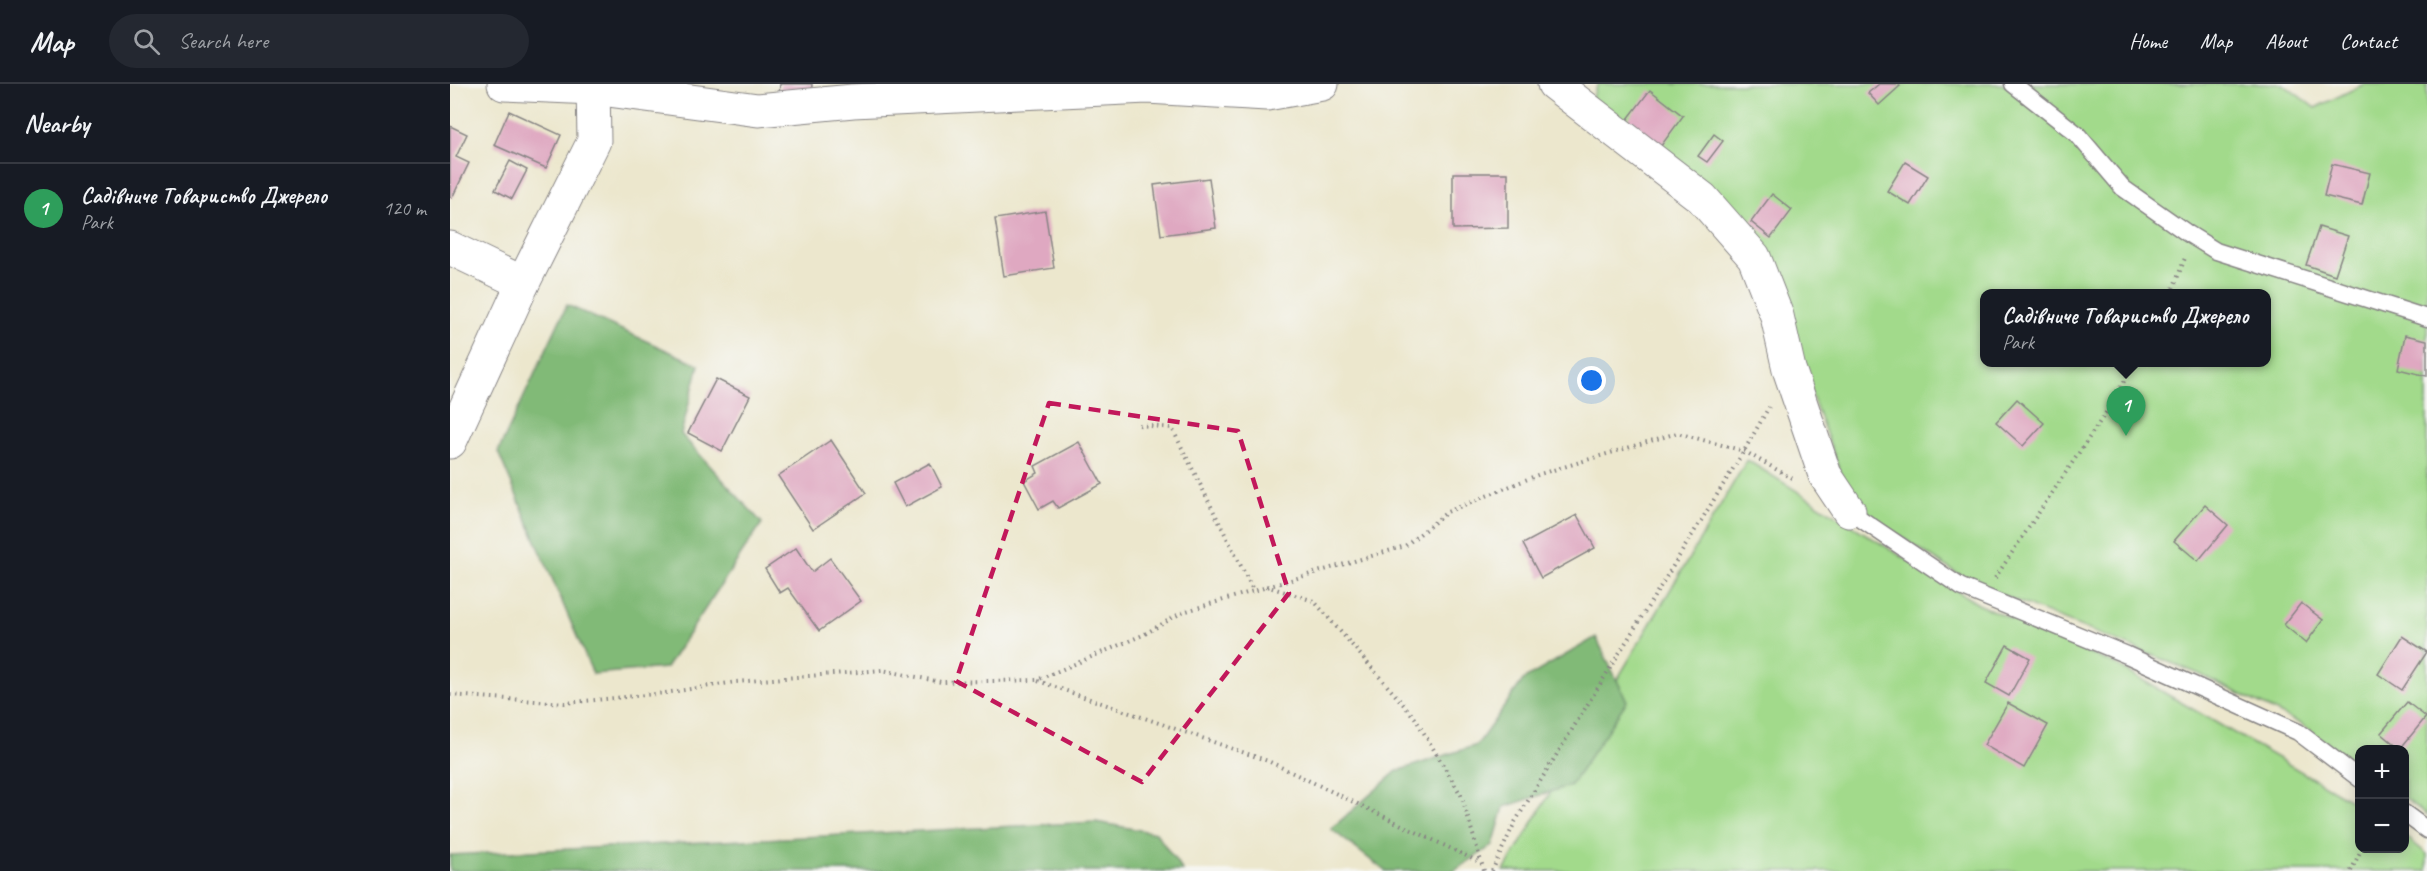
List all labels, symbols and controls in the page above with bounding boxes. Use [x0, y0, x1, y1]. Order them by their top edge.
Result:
search box [109, 14, 529, 68]
text: Map [30, 24, 73, 59]
icon: search [130, 25, 163, 58]
text: Search here [178, 27, 268, 55]
text: Home [2129, 28, 2167, 54]
text: Map [2200, 28, 2232, 54]
text: About [2265, 28, 2307, 54]
text: Contact [2340, 28, 2397, 54]
text: Nearby [24, 107, 89, 140]
text: Садівниче Товариство Джерело [81, 182, 327, 210]
text: 1 [39, 196, 48, 221]
text: 120 m [383, 196, 426, 221]
text: Park [81, 210, 113, 235]
popup [1980, 289, 2271, 367]
text: Садівниче Товариство Джерело [2002, 302, 2249, 330]
text: Park [2002, 330, 2034, 355]
your location [1577, 366, 1606, 395]
pin: 1 [2106, 386, 2146, 436]
map controls [2355, 745, 2409, 853]
button: + [2355, 745, 2409, 799]
button: − [2355, 799, 2409, 853]

